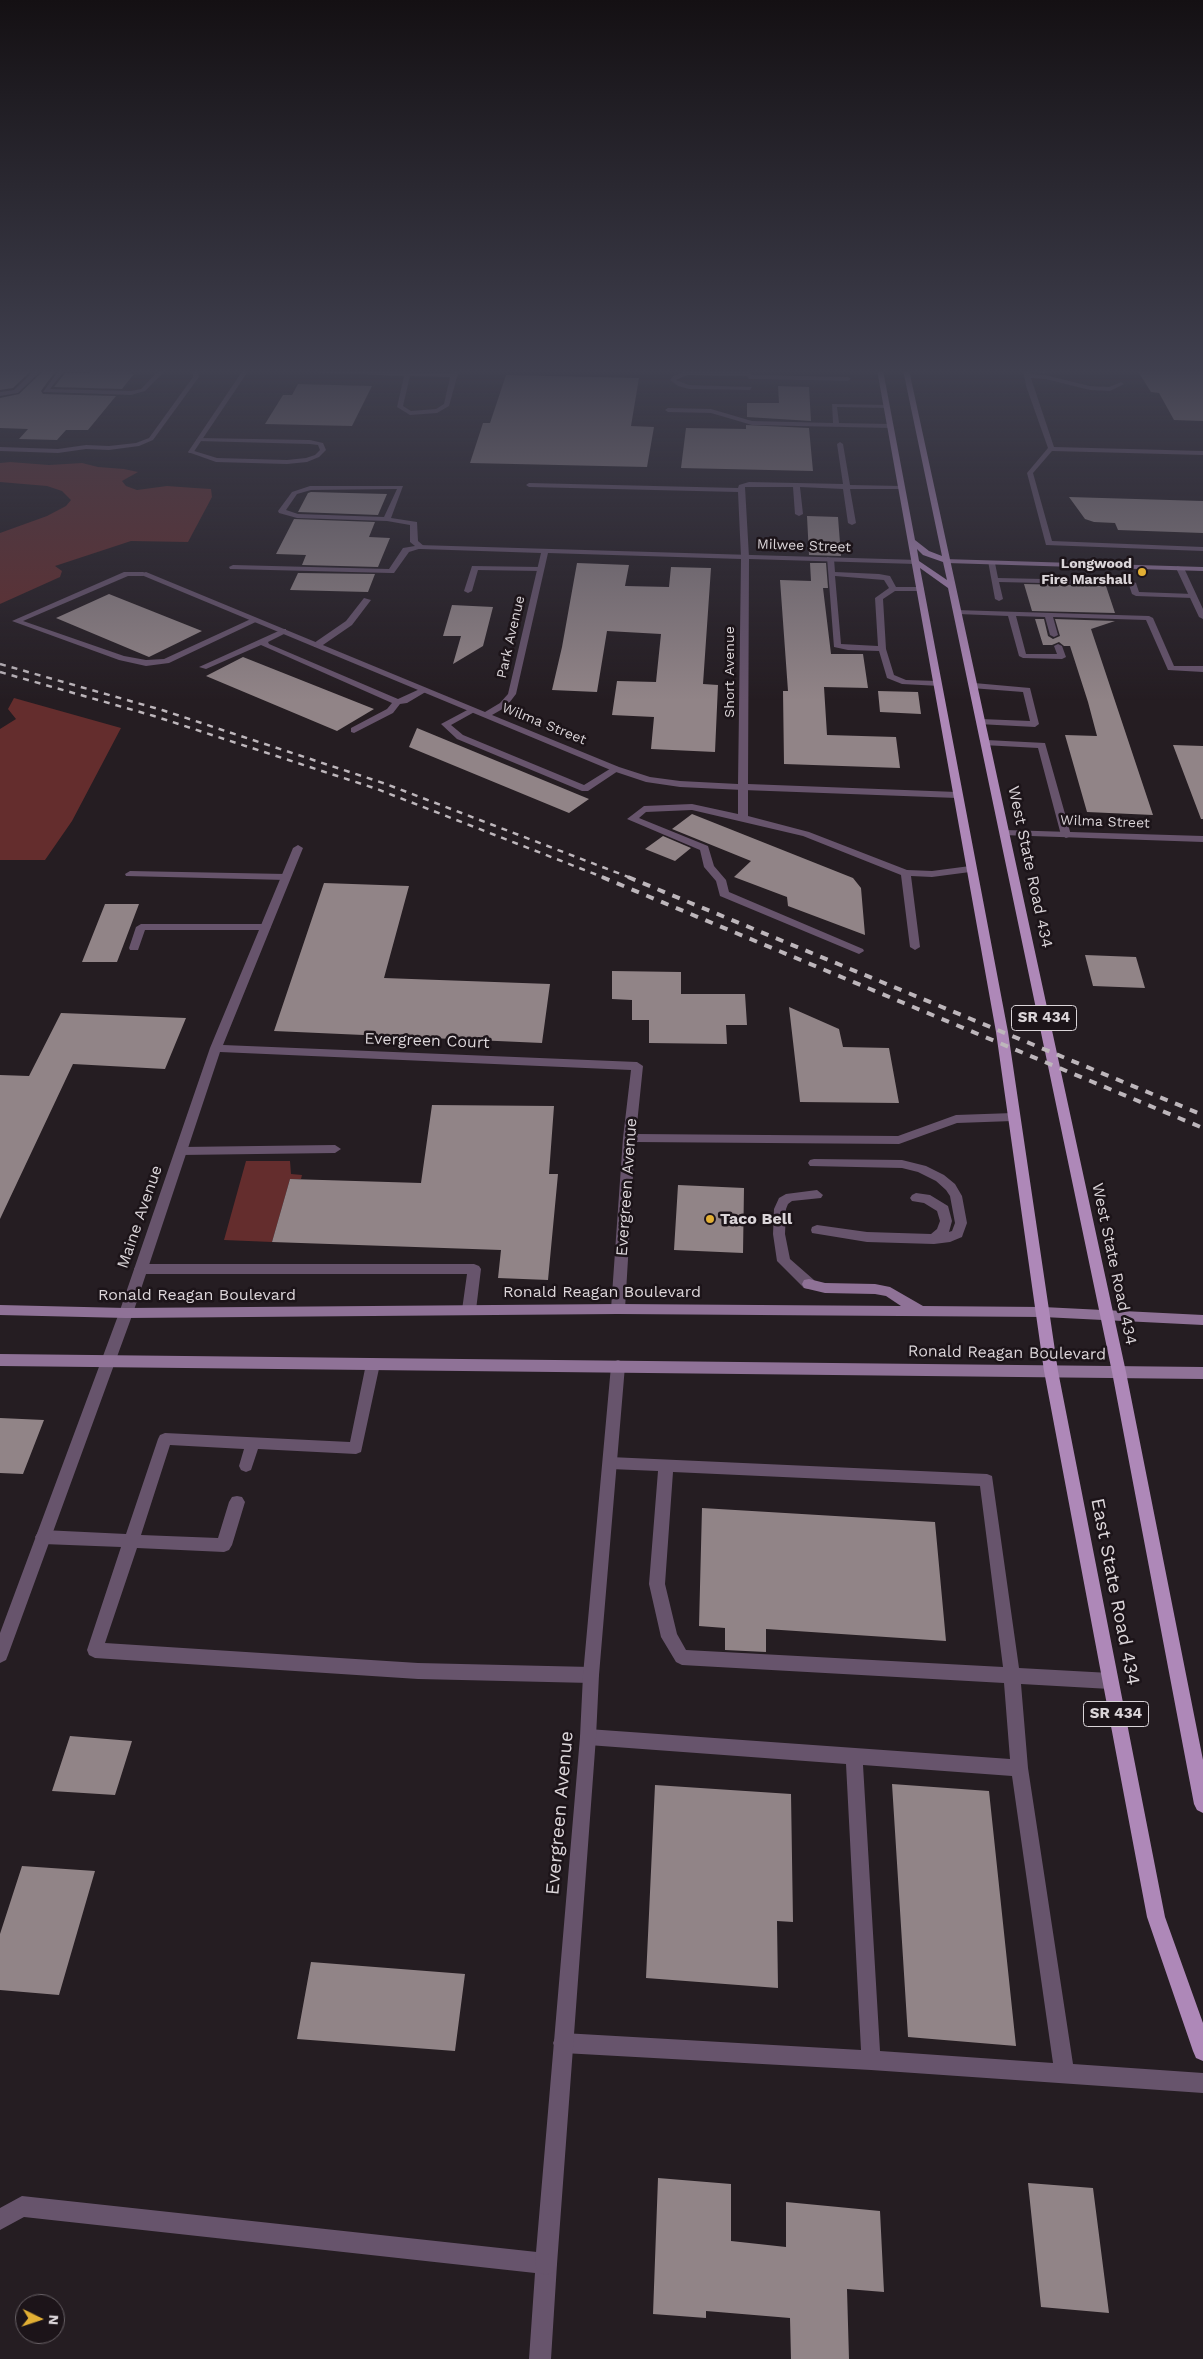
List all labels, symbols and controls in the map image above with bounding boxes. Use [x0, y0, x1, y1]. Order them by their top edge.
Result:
street label: Milwee Street [757, 536, 851, 556]
place label: Longwood Fire Marshall [1041, 556, 1132, 588]
marker: Longwood Fire Marshall [1136, 566, 1148, 578]
street label: Park Avenue [493, 594, 529, 680]
street label: Short Avenue [722, 626, 738, 718]
street label: Wilma Street [499, 699, 589, 749]
street label: West State Road 434 [1003, 784, 1057, 950]
street label: Wilma Street [1060, 812, 1150, 832]
road number: SR 434 [1012, 1006, 1076, 1030]
street label: Evergreen Court [364, 1029, 490, 1053]
street label: Evergreen Avenue [613, 1117, 641, 1257]
street label: Maine Avenue [113, 1163, 167, 1271]
street label: West State Road 434 [1087, 1181, 1141, 1347]
place label: Taco Bell [720, 1209, 792, 1229]
marker: Taco Bell [704, 1213, 716, 1225]
street label: Ronald Reagan Boulevard [503, 1282, 701, 1302]
street label: Ronald Reagan Boulevard [98, 1285, 296, 1305]
street label: Ronald Reagan Boulevard [908, 1342, 1106, 1364]
street label: East State Road 434 [1086, 1496, 1144, 1688]
road number: SR 434 [1084, 1702, 1148, 1726]
street label: Evergreen Avenue [541, 1730, 579, 1896]
north arrow [15, 2294, 65, 2344]
text: N [46, 2314, 62, 2326]

